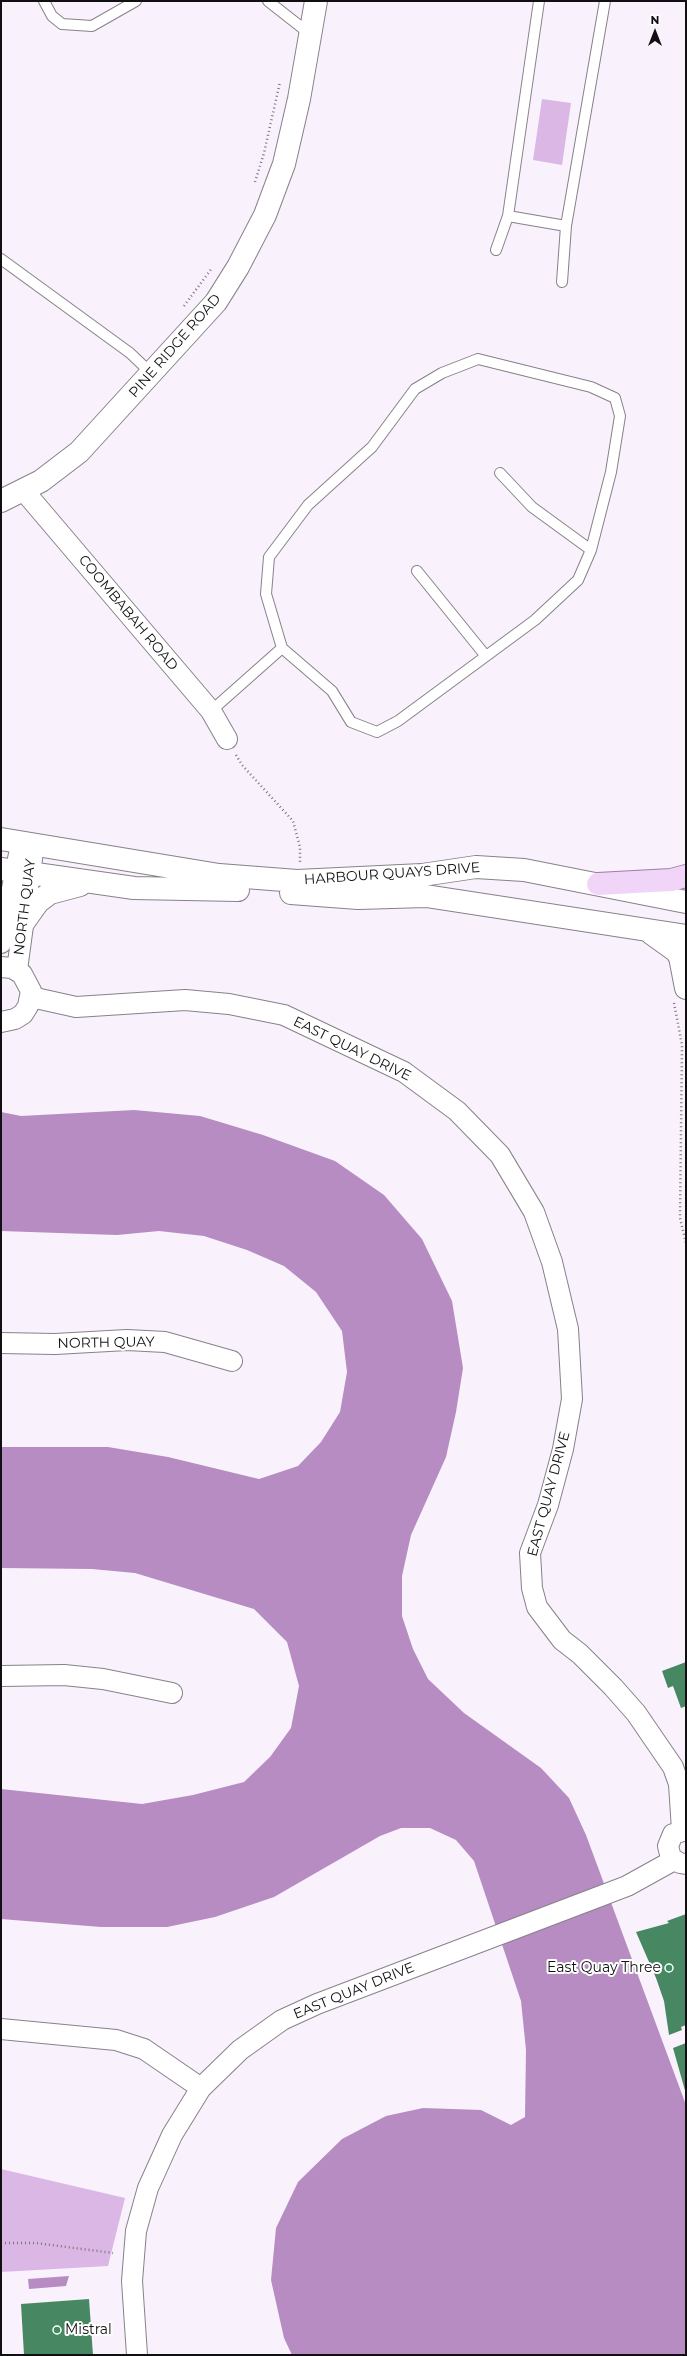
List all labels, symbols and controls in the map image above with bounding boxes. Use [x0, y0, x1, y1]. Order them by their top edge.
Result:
north arrow [635, 12, 675, 52]
text: N [651, 13, 659, 27]
street label: PINE RIDGE ROAD [125, 291, 225, 401]
street label: COOMBABAH ROAD [75, 552, 181, 674]
street label: NORTH QUAY [11, 858, 39, 956]
street label: HARBOUR QUAYS DRIVE [303, 859, 481, 889]
street label: EAST QUAY DRIVE [290, 1013, 414, 1085]
street label: NORTH QUAY [57, 1334, 155, 1352]
street label: EAST QUAY DRIVE [524, 1430, 574, 1558]
street label: EAST QUAY DRIVE [291, 1959, 417, 2023]
place label: East Quay Three [547, 1960, 661, 1976]
marker: East Quay Three [664, 1963, 674, 1973]
place label: Mistral [65, 2322, 112, 2338]
marker: Mistral [52, 2325, 62, 2335]

